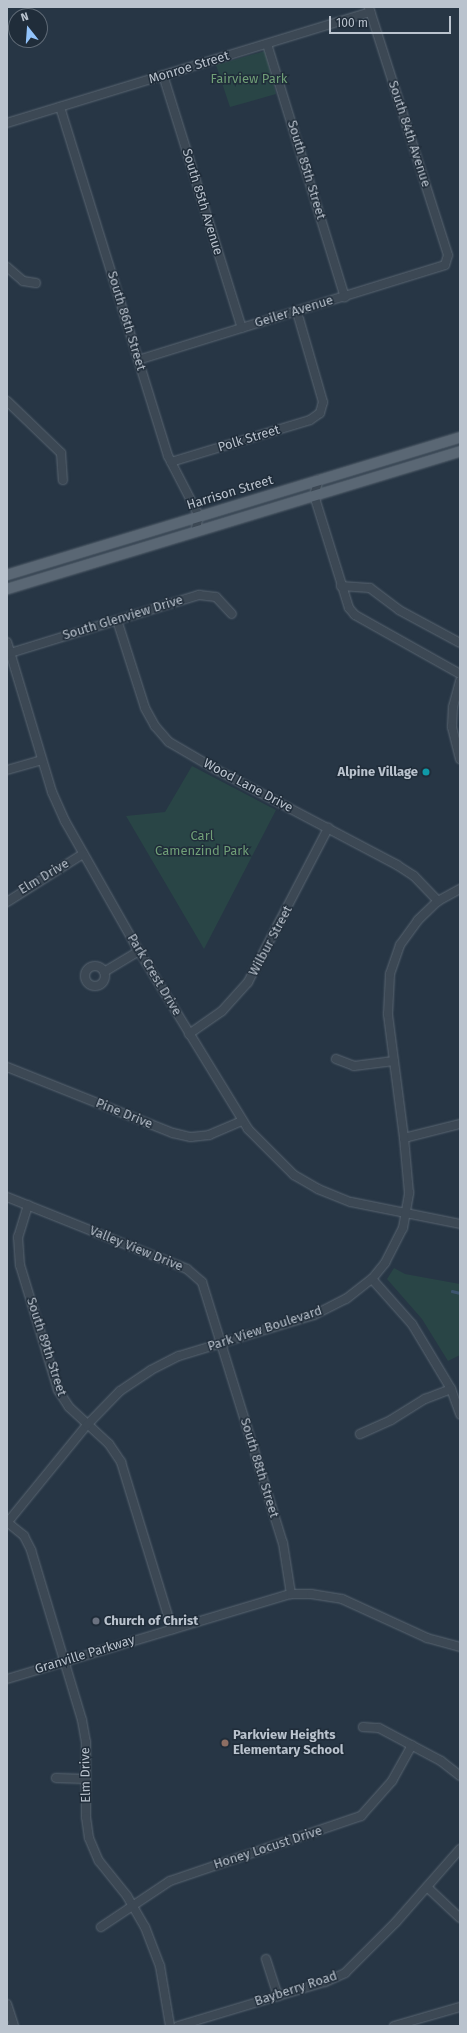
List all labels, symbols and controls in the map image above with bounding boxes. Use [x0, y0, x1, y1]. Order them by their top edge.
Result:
north arrow [8, 8, 48, 48]
scale bar [331, 8, 453, 34]
text: N [19, 10, 30, 24]
text: 100 m [336, 16, 368, 30]
street label: Monroe Street [147, 48, 231, 88]
park label: Fairview Park [211, 71, 287, 87]
street label: South 84th Avenue [384, 79, 434, 189]
street label: South 85th Street [284, 119, 328, 221]
street label: South 85th Avenue [178, 147, 226, 257]
street label: South 86th Street [103, 269, 149, 373]
street label: Geiler Avenue [253, 293, 335, 331]
street label: Polk Street [216, 422, 282, 456]
street label: Harrison Street [185, 472, 275, 514]
street label: South Glenview Drive [61, 592, 185, 644]
street label: Wood Lane Drive [201, 756, 295, 816]
place label: Alpine Village [338, 764, 418, 780]
marker: Alpine Village [421, 767, 431, 777]
park label: Carl Camenzind Park [155, 829, 249, 860]
street label: Elm Drive [16, 856, 72, 898]
street label: Wilbur Street [246, 903, 296, 979]
street label: Park Crest Drive [123, 931, 185, 1019]
street label: Pine Drive [93, 1096, 155, 1132]
street label: Valley View Drive [87, 1223, 185, 1275]
street label: South 89th Street [23, 1296, 69, 1398]
street label: Park View Boulevard [206, 1303, 324, 1355]
street label: South 88th Street [236, 1416, 282, 1520]
place label: Church of Christ [104, 1613, 198, 1629]
marker: Church of Christ [91, 1616, 101, 1626]
street label: Granville Parkway [33, 1632, 137, 1678]
place label: Parkview Heights Elementary School [233, 1728, 344, 1759]
marker: Parkview Heights Elementary School [220, 1738, 230, 1748]
street label: Elm Drive [78, 1747, 94, 1803]
street label: Honey Locust Drive [212, 1823, 324, 1873]
street label: Bayberry Road [253, 1968, 339, 2010]

